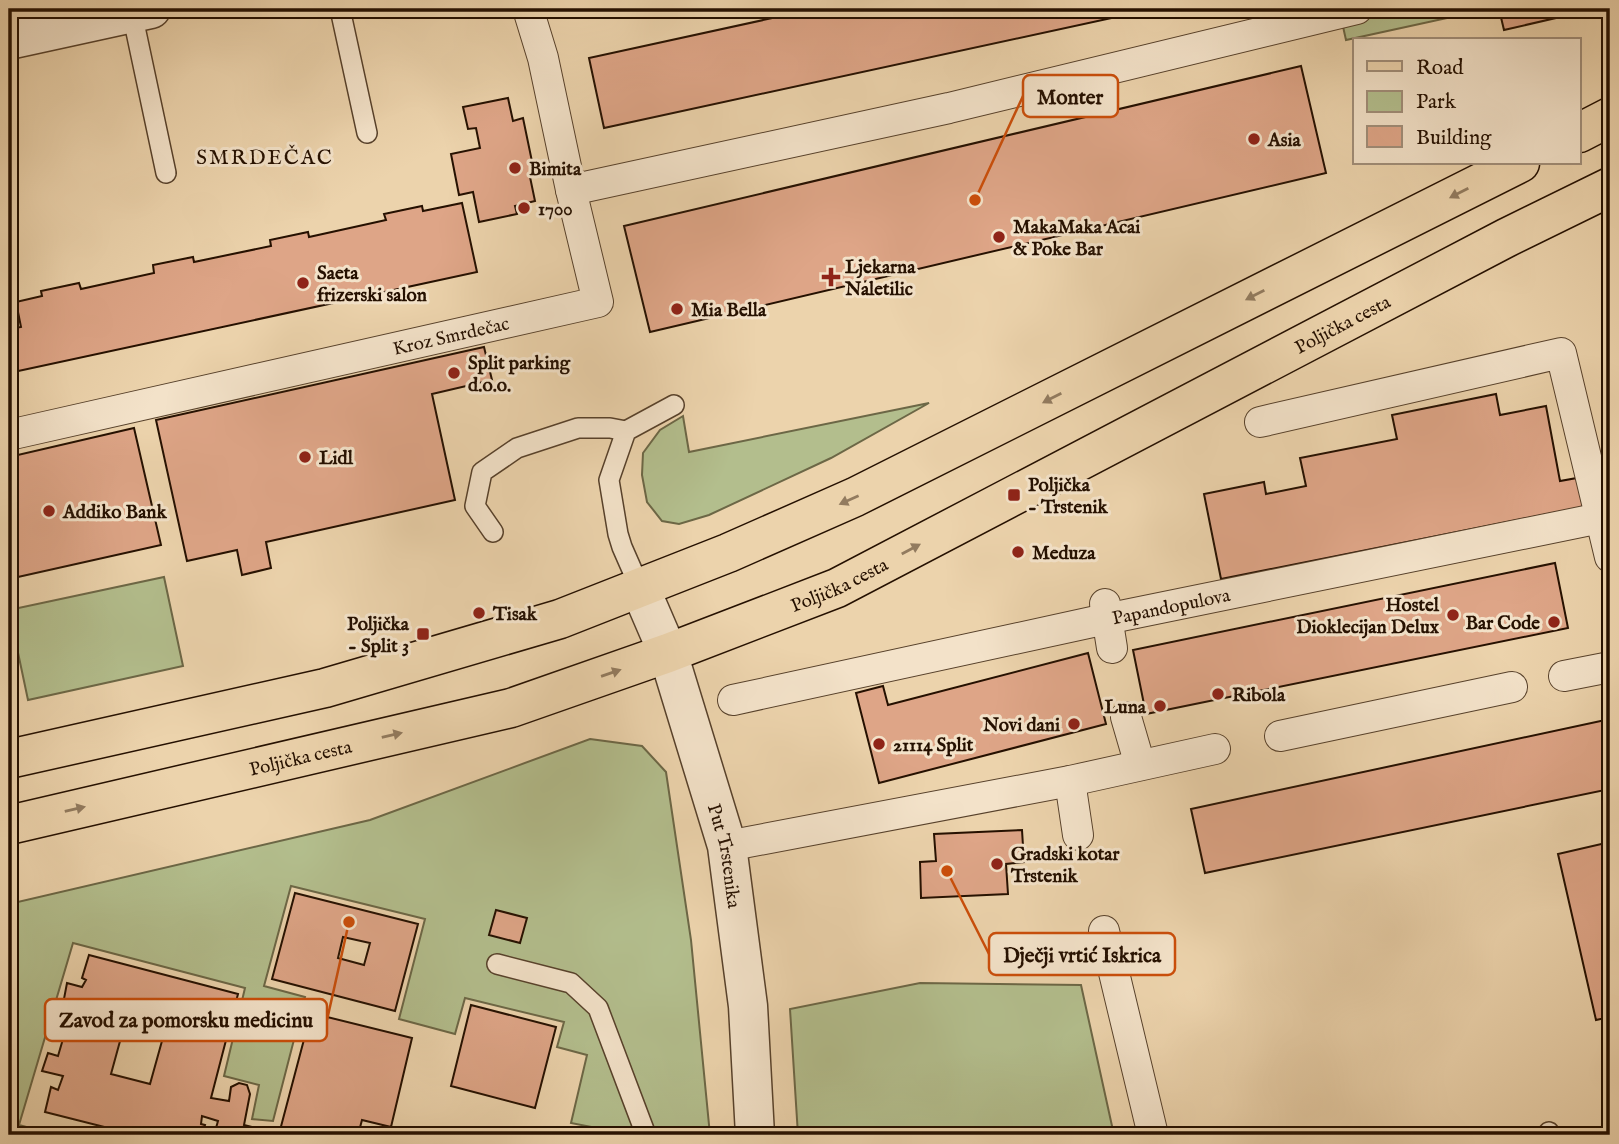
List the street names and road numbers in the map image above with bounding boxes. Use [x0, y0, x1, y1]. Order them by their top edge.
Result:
street label: Poljička cesta [1291, 290, 1396, 360]
street label: Kroz Smrdečac [391, 312, 512, 362]
street label: Poljička cesta [788, 553, 893, 619]
street label: Papandopulova [1110, 584, 1233, 631]
street label: Poljička cesta [247, 735, 355, 783]
street label: Put Trstenika [701, 801, 745, 911]

